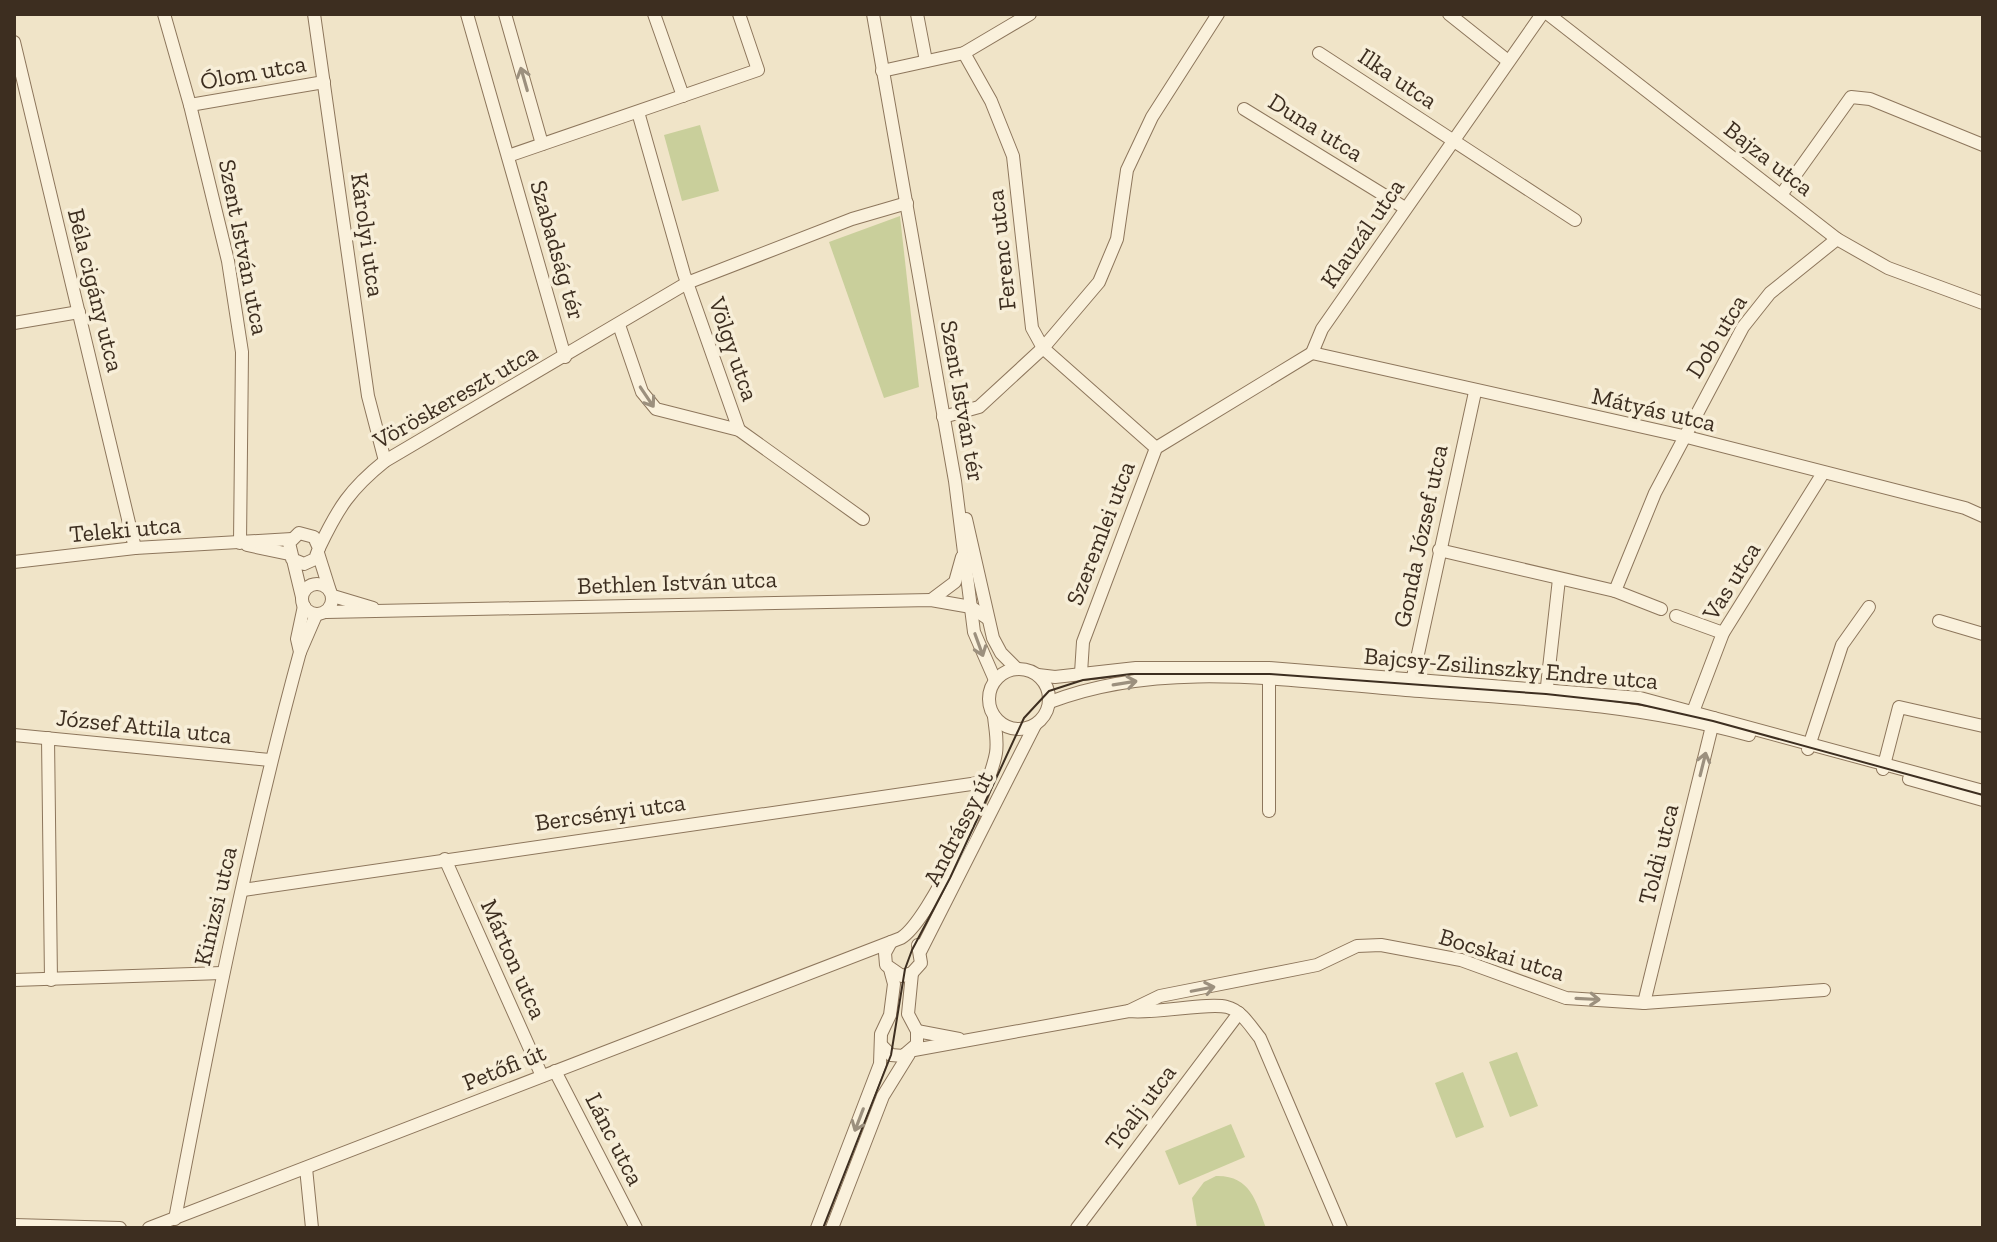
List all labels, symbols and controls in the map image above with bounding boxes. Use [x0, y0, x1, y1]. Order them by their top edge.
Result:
street label: Ilka utca [1353, 41, 1443, 115]
street label: Ólom utca [198, 48, 309, 96]
one-way arrow [516, 66, 531, 92]
street label: Duna utca [1263, 87, 1369, 168]
street label: Bajza utca [1719, 114, 1820, 202]
street label: Szent István utca [213, 157, 275, 338]
street label: Károlyi utca [345, 171, 391, 299]
street label: Klauzál utca [1314, 173, 1410, 293]
street label: Szabadság tér [524, 177, 592, 323]
street label: Ferenc utca [980, 188, 1022, 312]
street label: Béla cigány utca [62, 205, 130, 375]
street label: Dob utca [1679, 289, 1753, 383]
street label: Völgy utca [702, 292, 765, 405]
street label: Szent István tér [935, 318, 991, 484]
street label: Vöröskereszt utca [367, 337, 543, 455]
street label: Mátyás utca [1589, 381, 1719, 437]
one-way arrow [639, 385, 656, 407]
street label: Gonda József utca [1386, 442, 1454, 630]
street label: Szeremlei utca [1059, 456, 1141, 609]
street label: Teleki utca [68, 510, 182, 548]
street label: Vas utca [1695, 536, 1766, 626]
street label: Bethlen István utca [577, 564, 778, 600]
one-way arrow [973, 632, 987, 657]
street label: Bajcsy-Zsilinszky Endre utca [1363, 641, 1660, 695]
one-way arrow [1112, 675, 1137, 690]
street label: József Attila utca [55, 702, 234, 750]
one-way arrow [1696, 751, 1711, 777]
street label: Andrássy út [917, 766, 999, 890]
street label: Bercsényi utca [533, 787, 687, 837]
street label: Toldi utca [1632, 800, 1685, 907]
street label: Kinizsi utca [187, 843, 243, 968]
street label: Márton utca [475, 895, 553, 1024]
street label: Bocskai utca [1436, 921, 1569, 987]
one-way arrow [1190, 981, 1216, 996]
one-way arrow [1574, 992, 1601, 1007]
street label: Petőfi út [458, 1037, 550, 1097]
street label: Tóalj utca [1098, 1058, 1182, 1156]
street label: Lánc utca [579, 1088, 651, 1190]
one-way arrow [851, 1107, 865, 1132]

